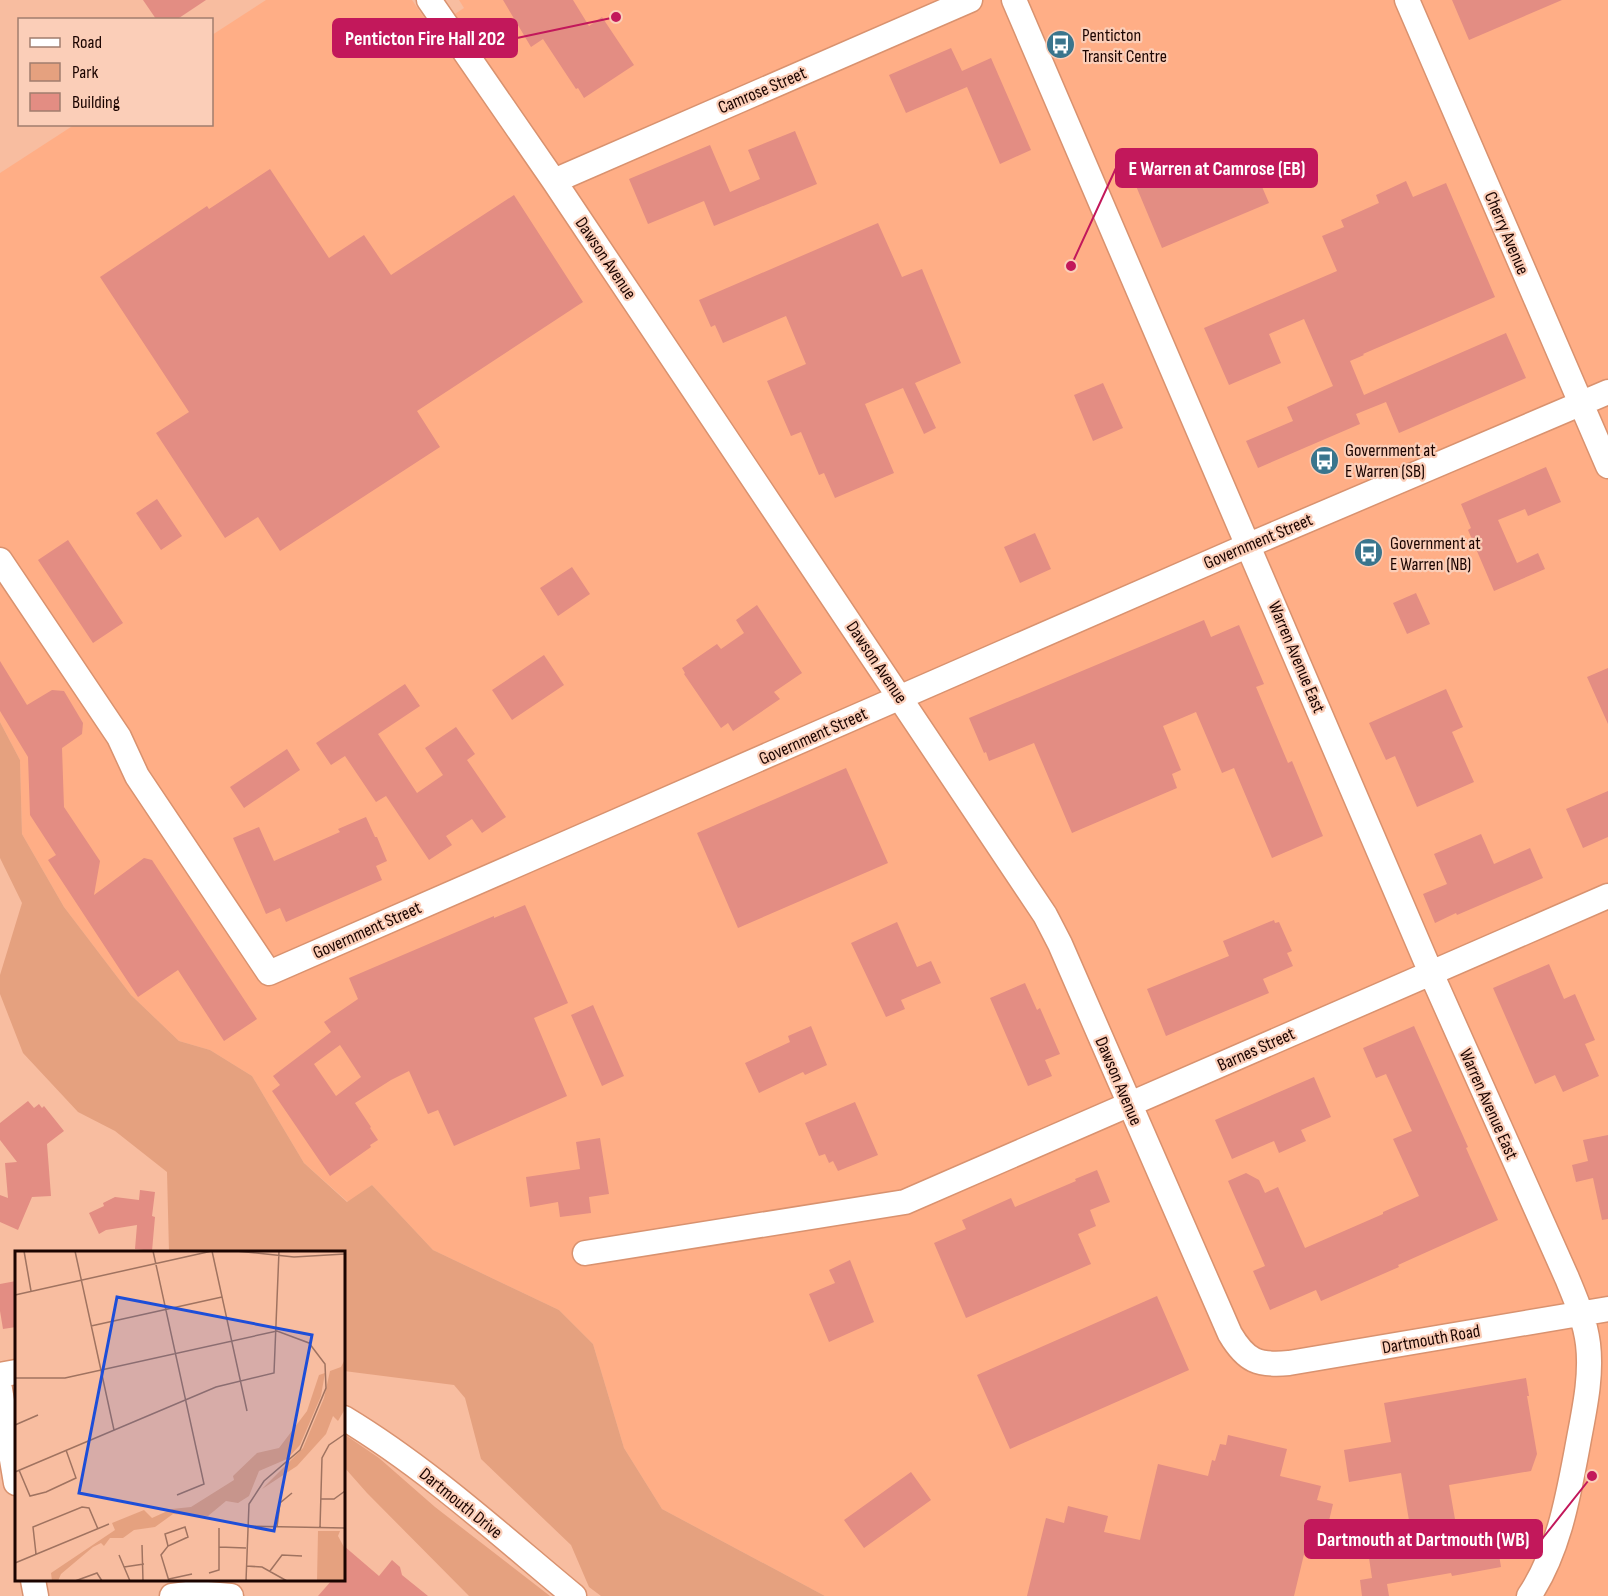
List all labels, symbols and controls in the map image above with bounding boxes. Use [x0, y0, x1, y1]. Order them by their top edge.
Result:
legend [18, 18, 213, 126]
callout: Penticton Fire Hall 202 [333, 19, 517, 57]
place label: Penticton Transit Centre [1082, 25, 1167, 67]
text: Penticton Fire Hall 202 [345, 27, 505, 51]
bus stop icon: Penticton Transit Centre [1045, 29, 1077, 61]
text: Road [72, 32, 102, 53]
text: Park [72, 62, 98, 83]
street label: Camrose Street [715, 62, 810, 118]
text: Building [72, 92, 120, 113]
callout: E Warren at Camrose (EB) [1116, 149, 1317, 187]
text: E Warren at Camrose (EB) [1129, 157, 1306, 181]
street label: Cherry Avenue [1480, 189, 1533, 278]
street label: Dawson Avenue [571, 213, 641, 303]
place label: Government at E Warren (SB) [1345, 440, 1436, 482]
bus stop icon: Government at E Warren (SB) [1308, 444, 1340, 476]
street label: Government Street [1201, 509, 1316, 574]
place label: Government at E Warren (NB) [1390, 533, 1481, 575]
bus stop icon: Government at E Warren (NB) [1353, 537, 1385, 569]
street label: Warren Avenue East [1264, 598, 1330, 716]
street label: Dawson Avenue [842, 617, 912, 707]
street label: Government Street [756, 703, 871, 770]
street label: Government Street [310, 897, 425, 964]
street label: Barnes Street [1214, 1023, 1299, 1076]
street label: Dawson Avenue [1090, 1034, 1147, 1129]
street label: Warren Avenue East [1455, 1046, 1523, 1163]
inset map [15, 1251, 345, 1581]
street label: Dartmouth Road [1380, 1321, 1482, 1358]
street label: Dartmouth Drive [415, 1464, 506, 1543]
callout: Dartmouth at Dartmouth (WB) [1305, 1520, 1542, 1558]
text: Dartmouth at Dartmouth (WB) [1317, 1528, 1529, 1552]

